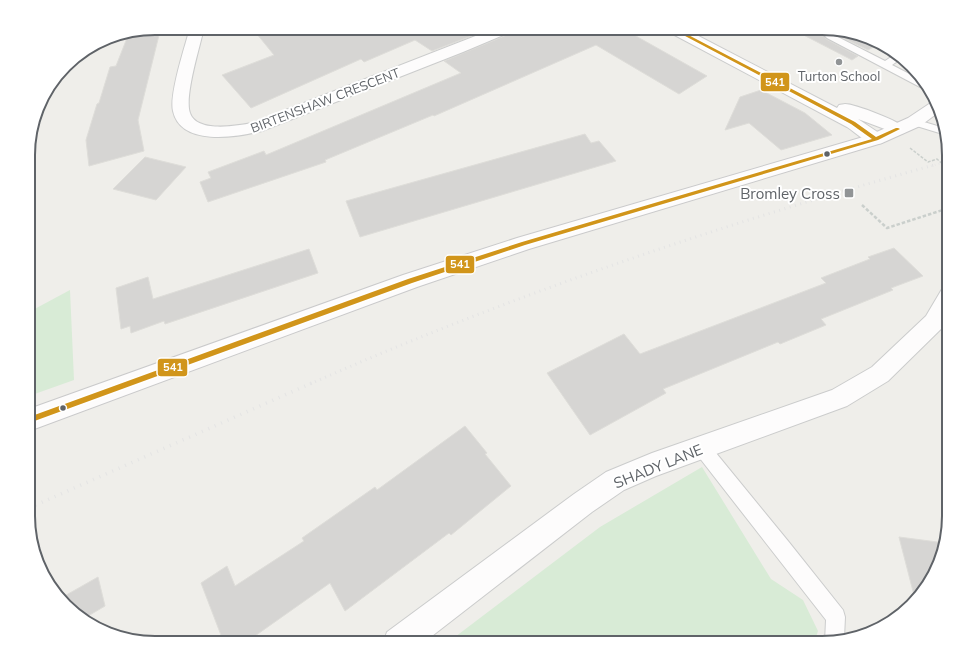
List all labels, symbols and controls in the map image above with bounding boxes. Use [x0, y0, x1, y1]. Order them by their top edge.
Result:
marker: Turton School [834, 57, 844, 67]
street label: BIRTENSHAW CRESCENT [248, 64, 402, 136]
place label: Turton School [798, 68, 880, 84]
line badge: 541 [760, 72, 790, 92]
text: 541 [765, 75, 785, 89]
unlabelled marker [822, 149, 832, 159]
place label: Bromley Cross [740, 184, 840, 203]
marker: Bromley Cross [843, 187, 855, 199]
line badge: 541 [445, 255, 475, 274]
text: 541 [450, 257, 470, 271]
line badge: 541 [157, 358, 188, 377]
text: 541 [163, 360, 183, 374]
unlabelled marker [58, 403, 68, 413]
street label: SHADY LANE [611, 439, 705, 492]

